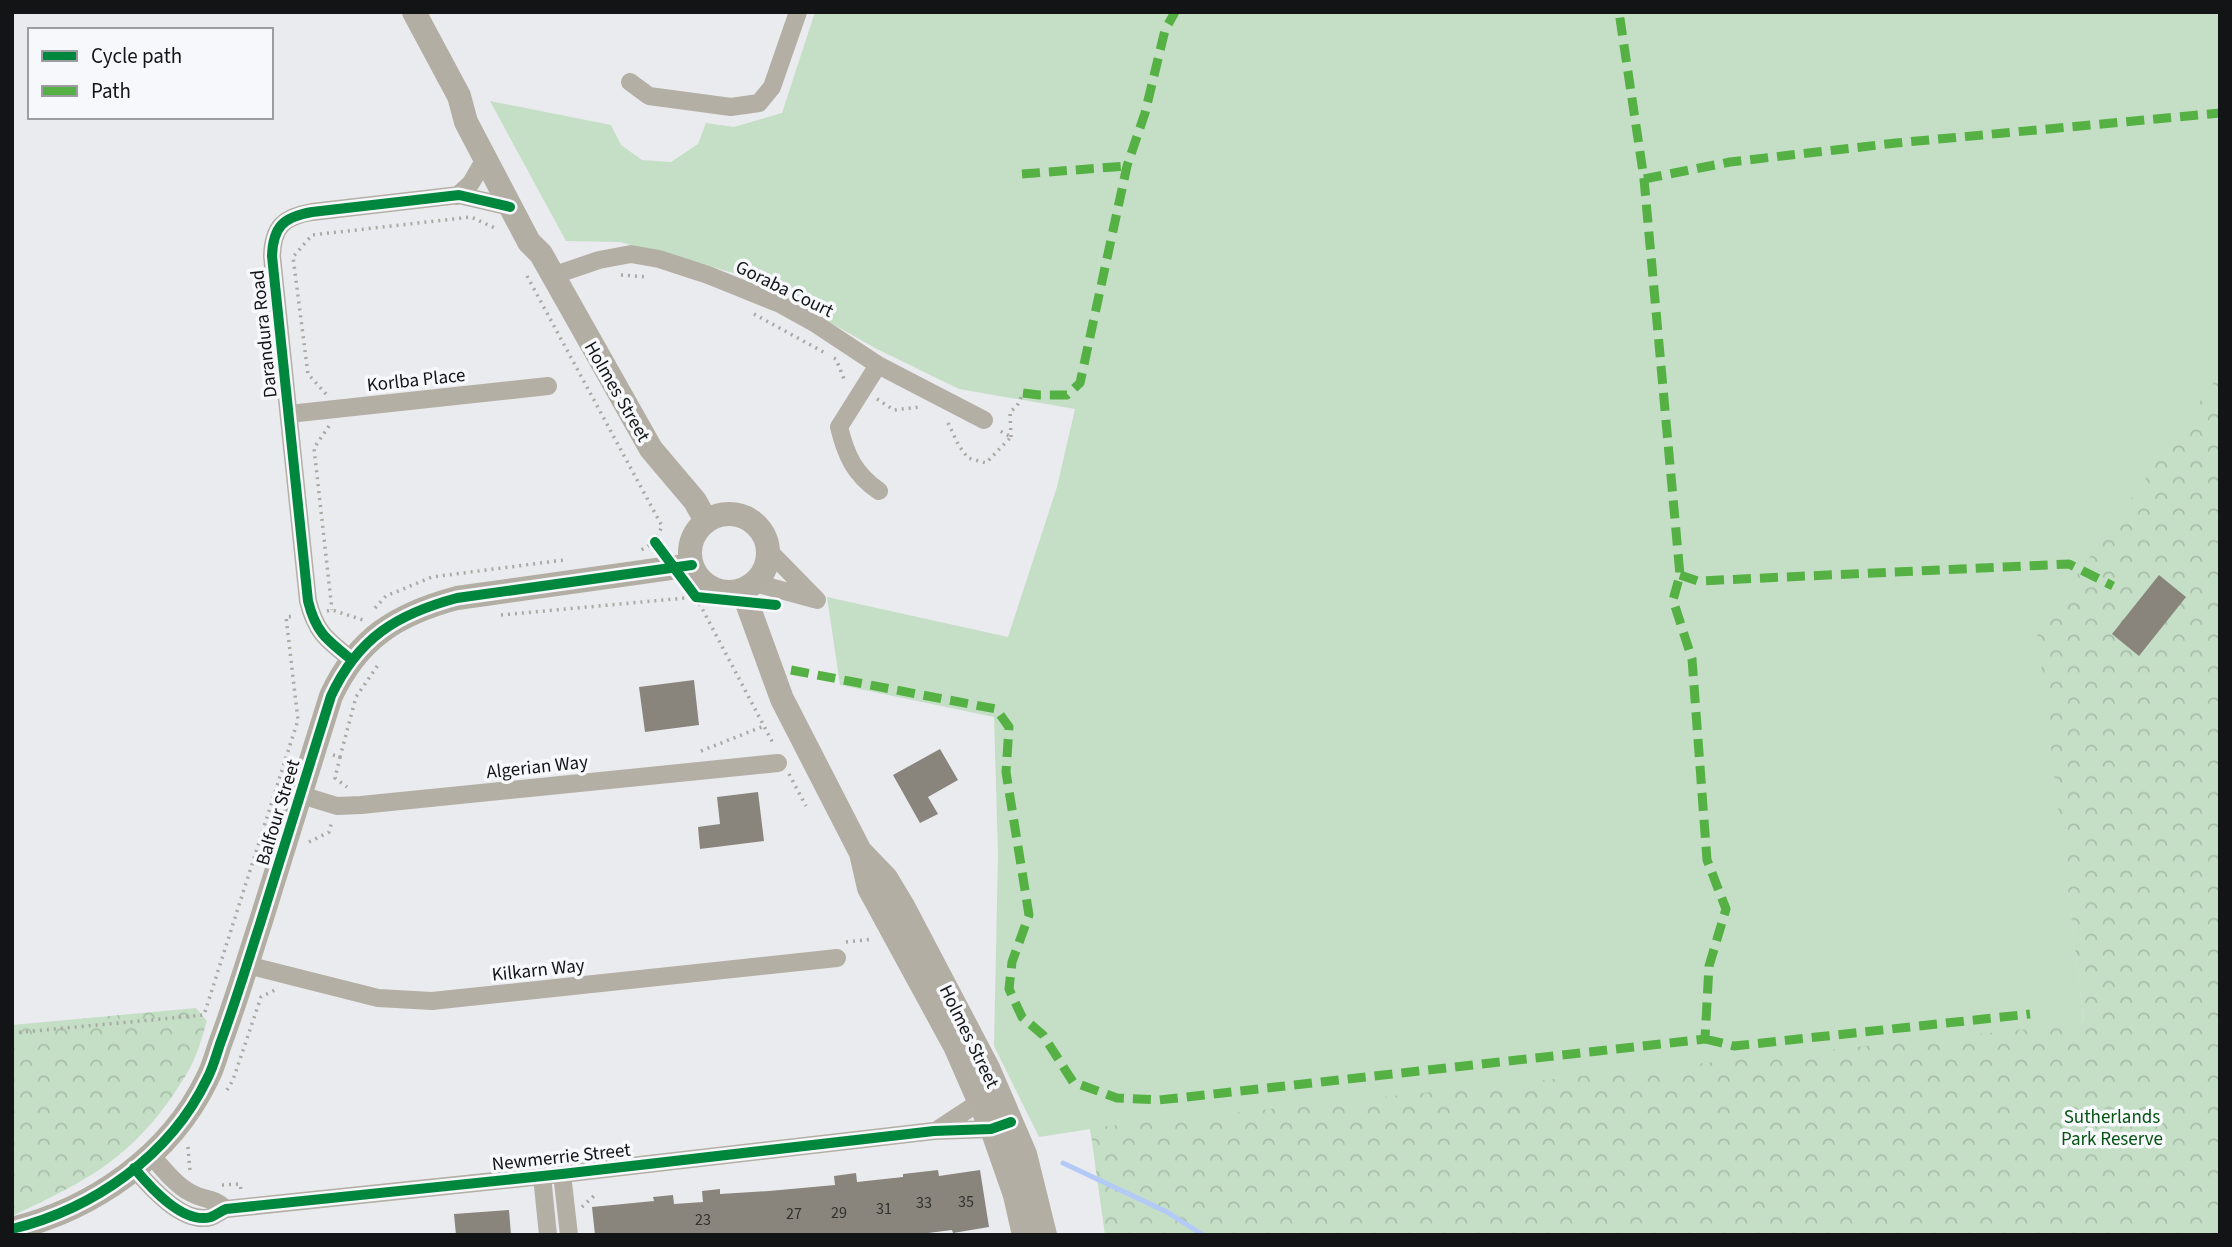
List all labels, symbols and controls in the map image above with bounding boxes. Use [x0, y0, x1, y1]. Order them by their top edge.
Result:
legend [28, 28, 273, 119]
text: Cycle path [91, 41, 182, 71]
text: Path [91, 76, 131, 106]
street label: Goraba Court [731, 254, 838, 325]
street label: Darandura Road [244, 269, 285, 399]
street label: Holmes Street [577, 336, 657, 448]
street label: Korlba Place [365, 362, 467, 399]
street label: Algerian Way [485, 749, 589, 786]
street label: Balfour Street [250, 756, 308, 869]
street label: Kilkarn Way [490, 952, 586, 989]
street label: Holmes Street [932, 980, 1006, 1093]
park label: Sutherlands Park Reserve [2061, 1104, 2163, 1153]
street label: Newmerrie Street [490, 1137, 632, 1178]
house number: 35 [958, 1191, 974, 1213]
house number: 33 [916, 1192, 932, 1214]
house number: 31 [876, 1198, 892, 1220]
house number: 29 [831, 1202, 847, 1224]
house number: 27 [786, 1203, 802, 1225]
house number: 23 [695, 1209, 711, 1231]

